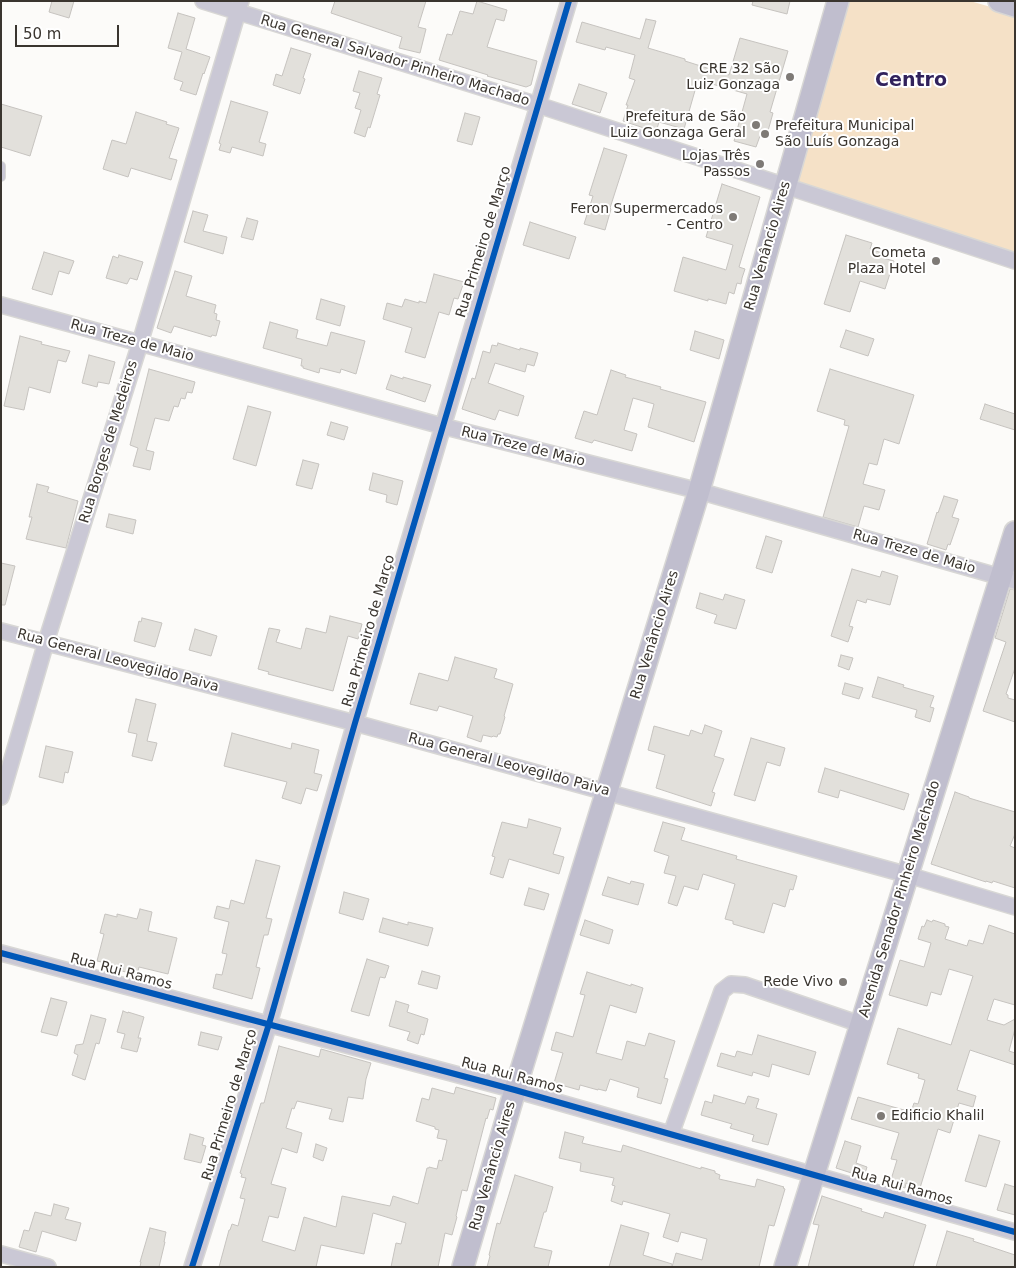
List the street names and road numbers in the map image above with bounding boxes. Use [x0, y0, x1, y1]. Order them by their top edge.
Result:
street label: Rua General Salvador Pinheiro Machado [258, 12, 532, 110]
street label: Rua Primeiro de Março [453, 164, 515, 320]
street label: Rua Venâncio Aires [741, 179, 795, 313]
street label: Rua Treze de Maio [68, 316, 196, 366]
street label: Rua Borges de Medeiros [76, 359, 142, 525]
street label: Rua Treze de Maio [459, 423, 587, 471]
street label: Rua Treze de Maio [851, 526, 977, 578]
street label: Rua Primeiro de Março [339, 553, 399, 709]
street label: Rua Venâncio Aires [627, 569, 683, 701]
street label: Rua General Leovegildo Paiva [15, 626, 221, 696]
street label: Rua General Leovegildo Paiva [406, 730, 612, 800]
street label: Avenida Senador Pinheiro Machado [856, 778, 944, 1020]
street label: Rua Rui Ramos [68, 950, 174, 994]
street label: Rua Primeiro de Março [199, 1027, 261, 1183]
street label: Rua Rui Ramos [459, 1054, 565, 1098]
street label: Rua Venâncio Aires [466, 1099, 520, 1233]
street label: Rua Rui Ramos [849, 1164, 955, 1210]

